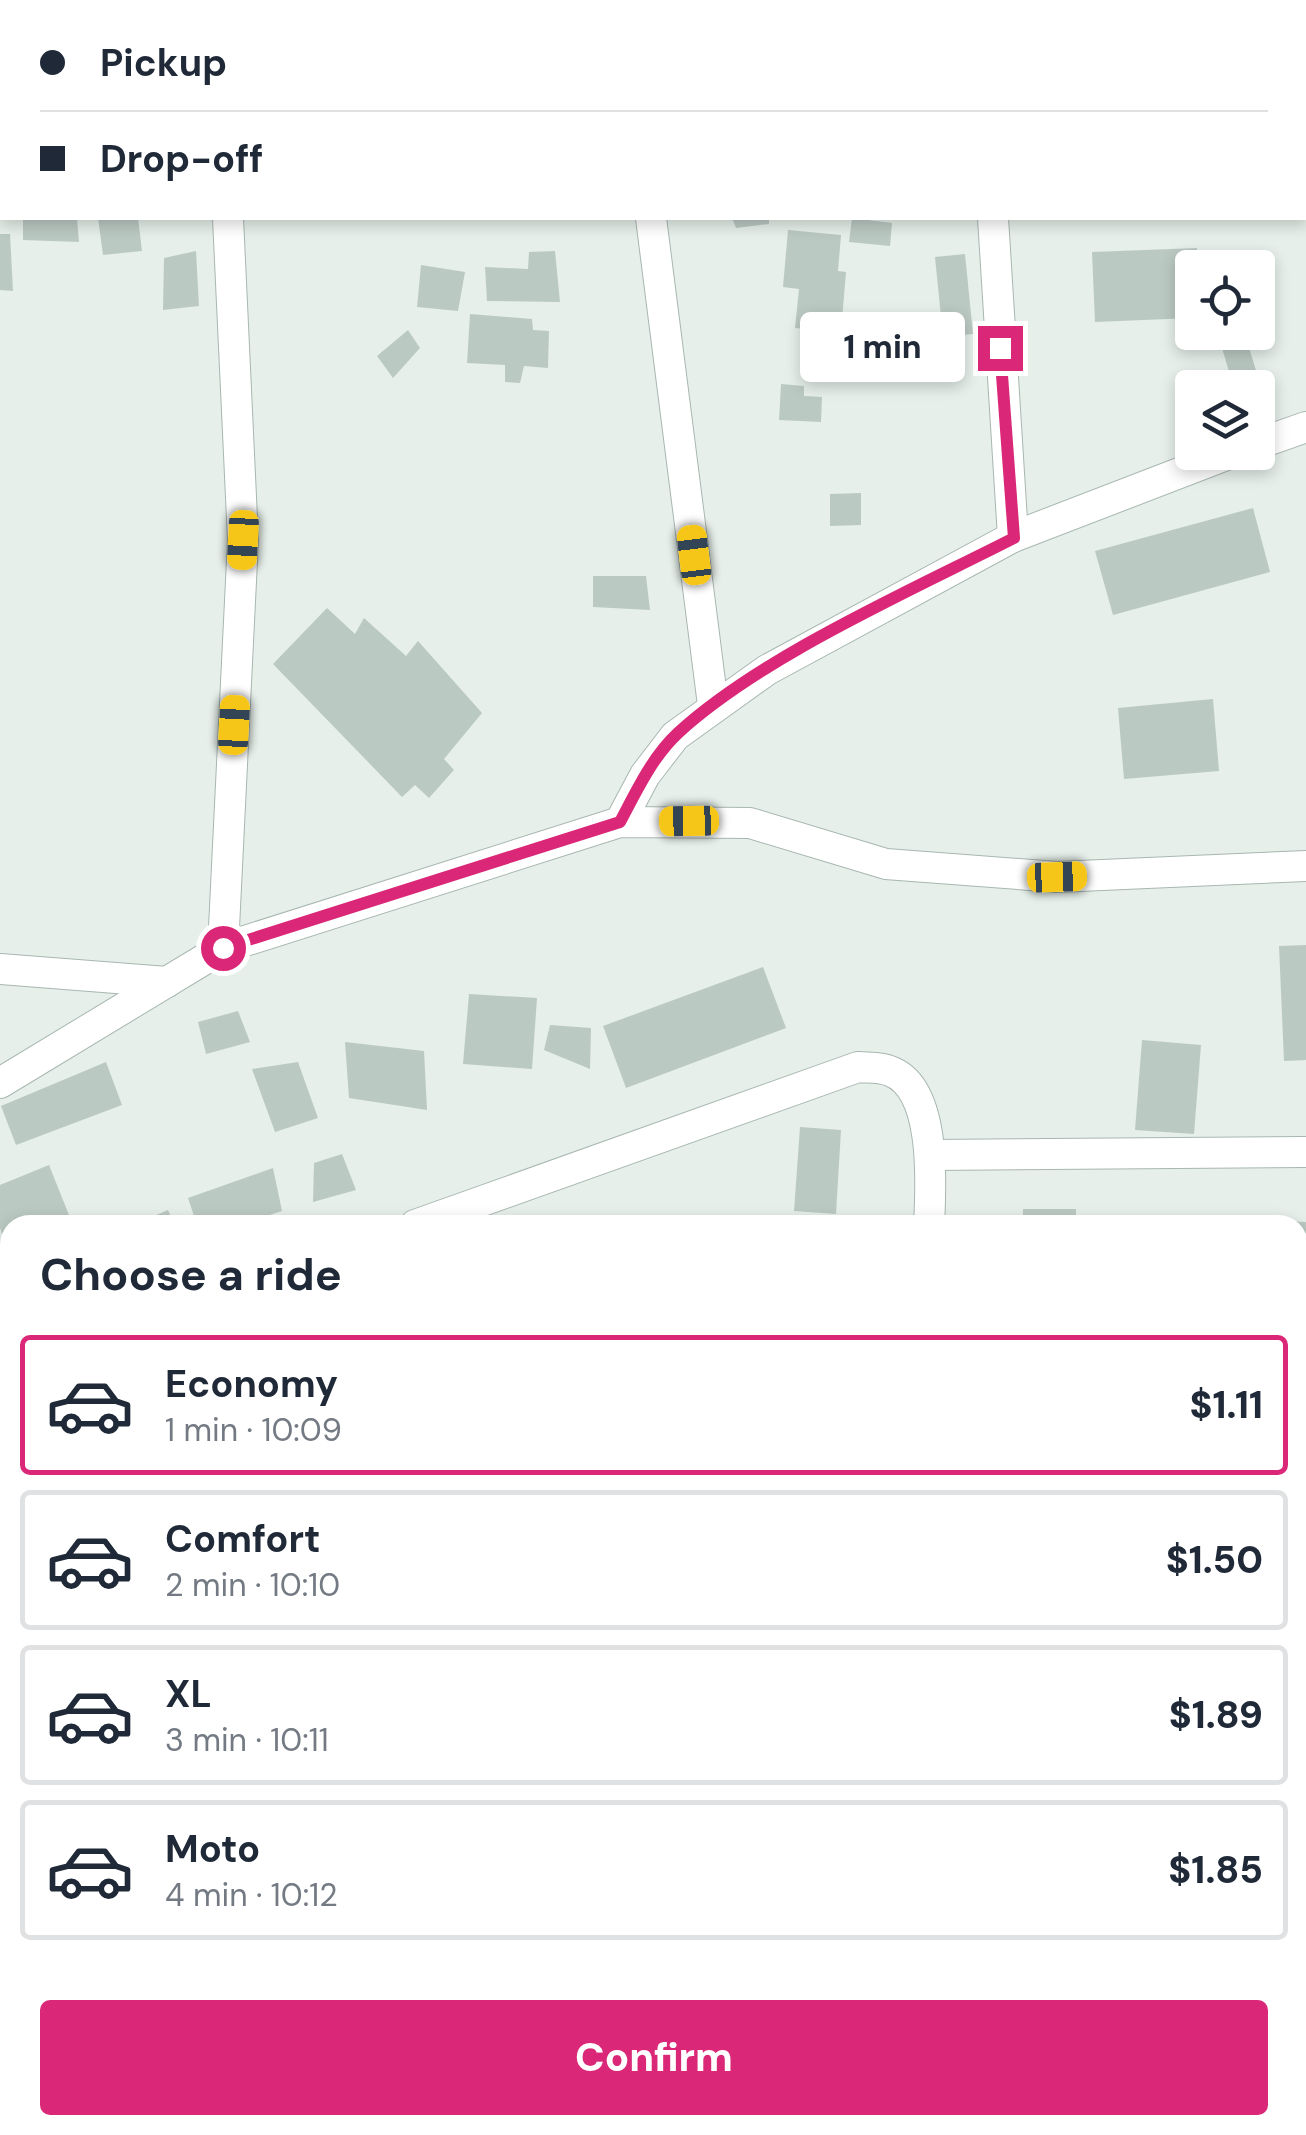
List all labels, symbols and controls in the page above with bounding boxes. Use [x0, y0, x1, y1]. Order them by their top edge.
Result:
text: Pickup [100, 38, 227, 88]
text: Drop-off [100, 134, 263, 184]
map controls [1175, 250, 1275, 470]
button: locate [1175, 250, 1275, 350]
callout: 1 min [800, 313, 965, 383]
text: 1 min [843, 326, 922, 368]
route end [978, 326, 1023, 371]
button: layers [1175, 370, 1275, 470]
car [226, 509, 260, 571]
car [675, 523, 713, 587]
car [217, 694, 251, 756]
car [659, 805, 719, 837]
car [1026, 861, 1088, 893]
route start [201, 926, 246, 971]
text: Choose a ride [40, 1245, 342, 1304]
text: Economy [165, 1359, 338, 1409]
icon: car [45, 1360, 135, 1450]
text: $1.11 [1189, 1380, 1263, 1430]
text: 1 min · 10:09 [165, 1409, 342, 1451]
text: Comfort [165, 1514, 321, 1564]
icon: car [45, 1515, 135, 1605]
text: $1.50 [1166, 1535, 1263, 1585]
text: 2 min · 10:10 [165, 1564, 340, 1606]
text: XL [165, 1669, 212, 1719]
icon: car [45, 1670, 135, 1760]
text: $1.89 [1169, 1690, 1263, 1740]
text: 3 min · 10:11 [165, 1719, 329, 1761]
text: Moto [165, 1824, 260, 1874]
icon: car [45, 1825, 135, 1915]
text: $1.85 [1168, 1845, 1263, 1895]
text: 4 min · 10:12 [165, 1874, 338, 1916]
button: Confirm [40, 2000, 1268, 2115]

